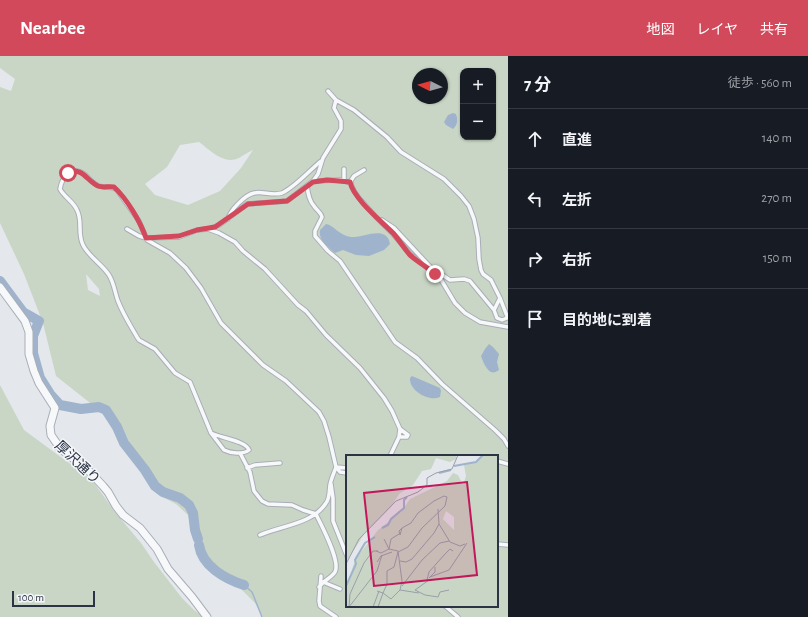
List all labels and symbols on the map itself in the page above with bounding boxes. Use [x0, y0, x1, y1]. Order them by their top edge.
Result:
north arrow [412, 68, 448, 104]
route start [59, 164, 77, 182]
route end [426, 265, 444, 283]
street label: 厚沢通り [52, 438, 103, 487]
inset map [346, 455, 498, 607]
scale bar [12, 589, 95, 608]

